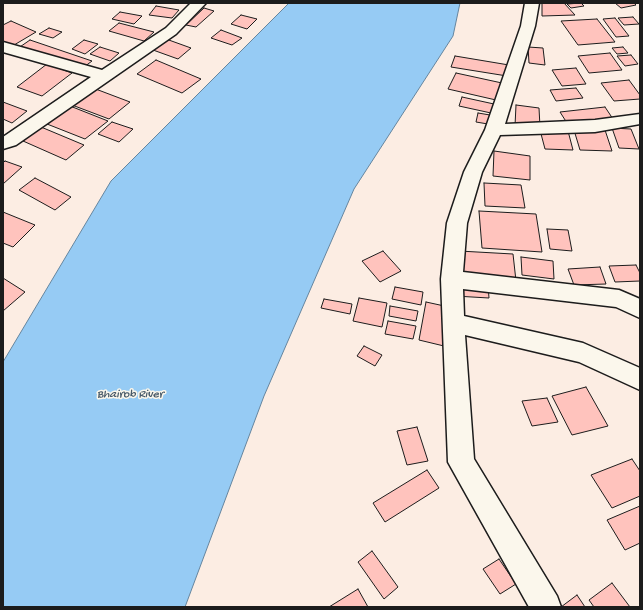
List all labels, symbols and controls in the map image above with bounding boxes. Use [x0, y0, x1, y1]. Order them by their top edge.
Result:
water label: Bhairob River [97, 388, 163, 402]

